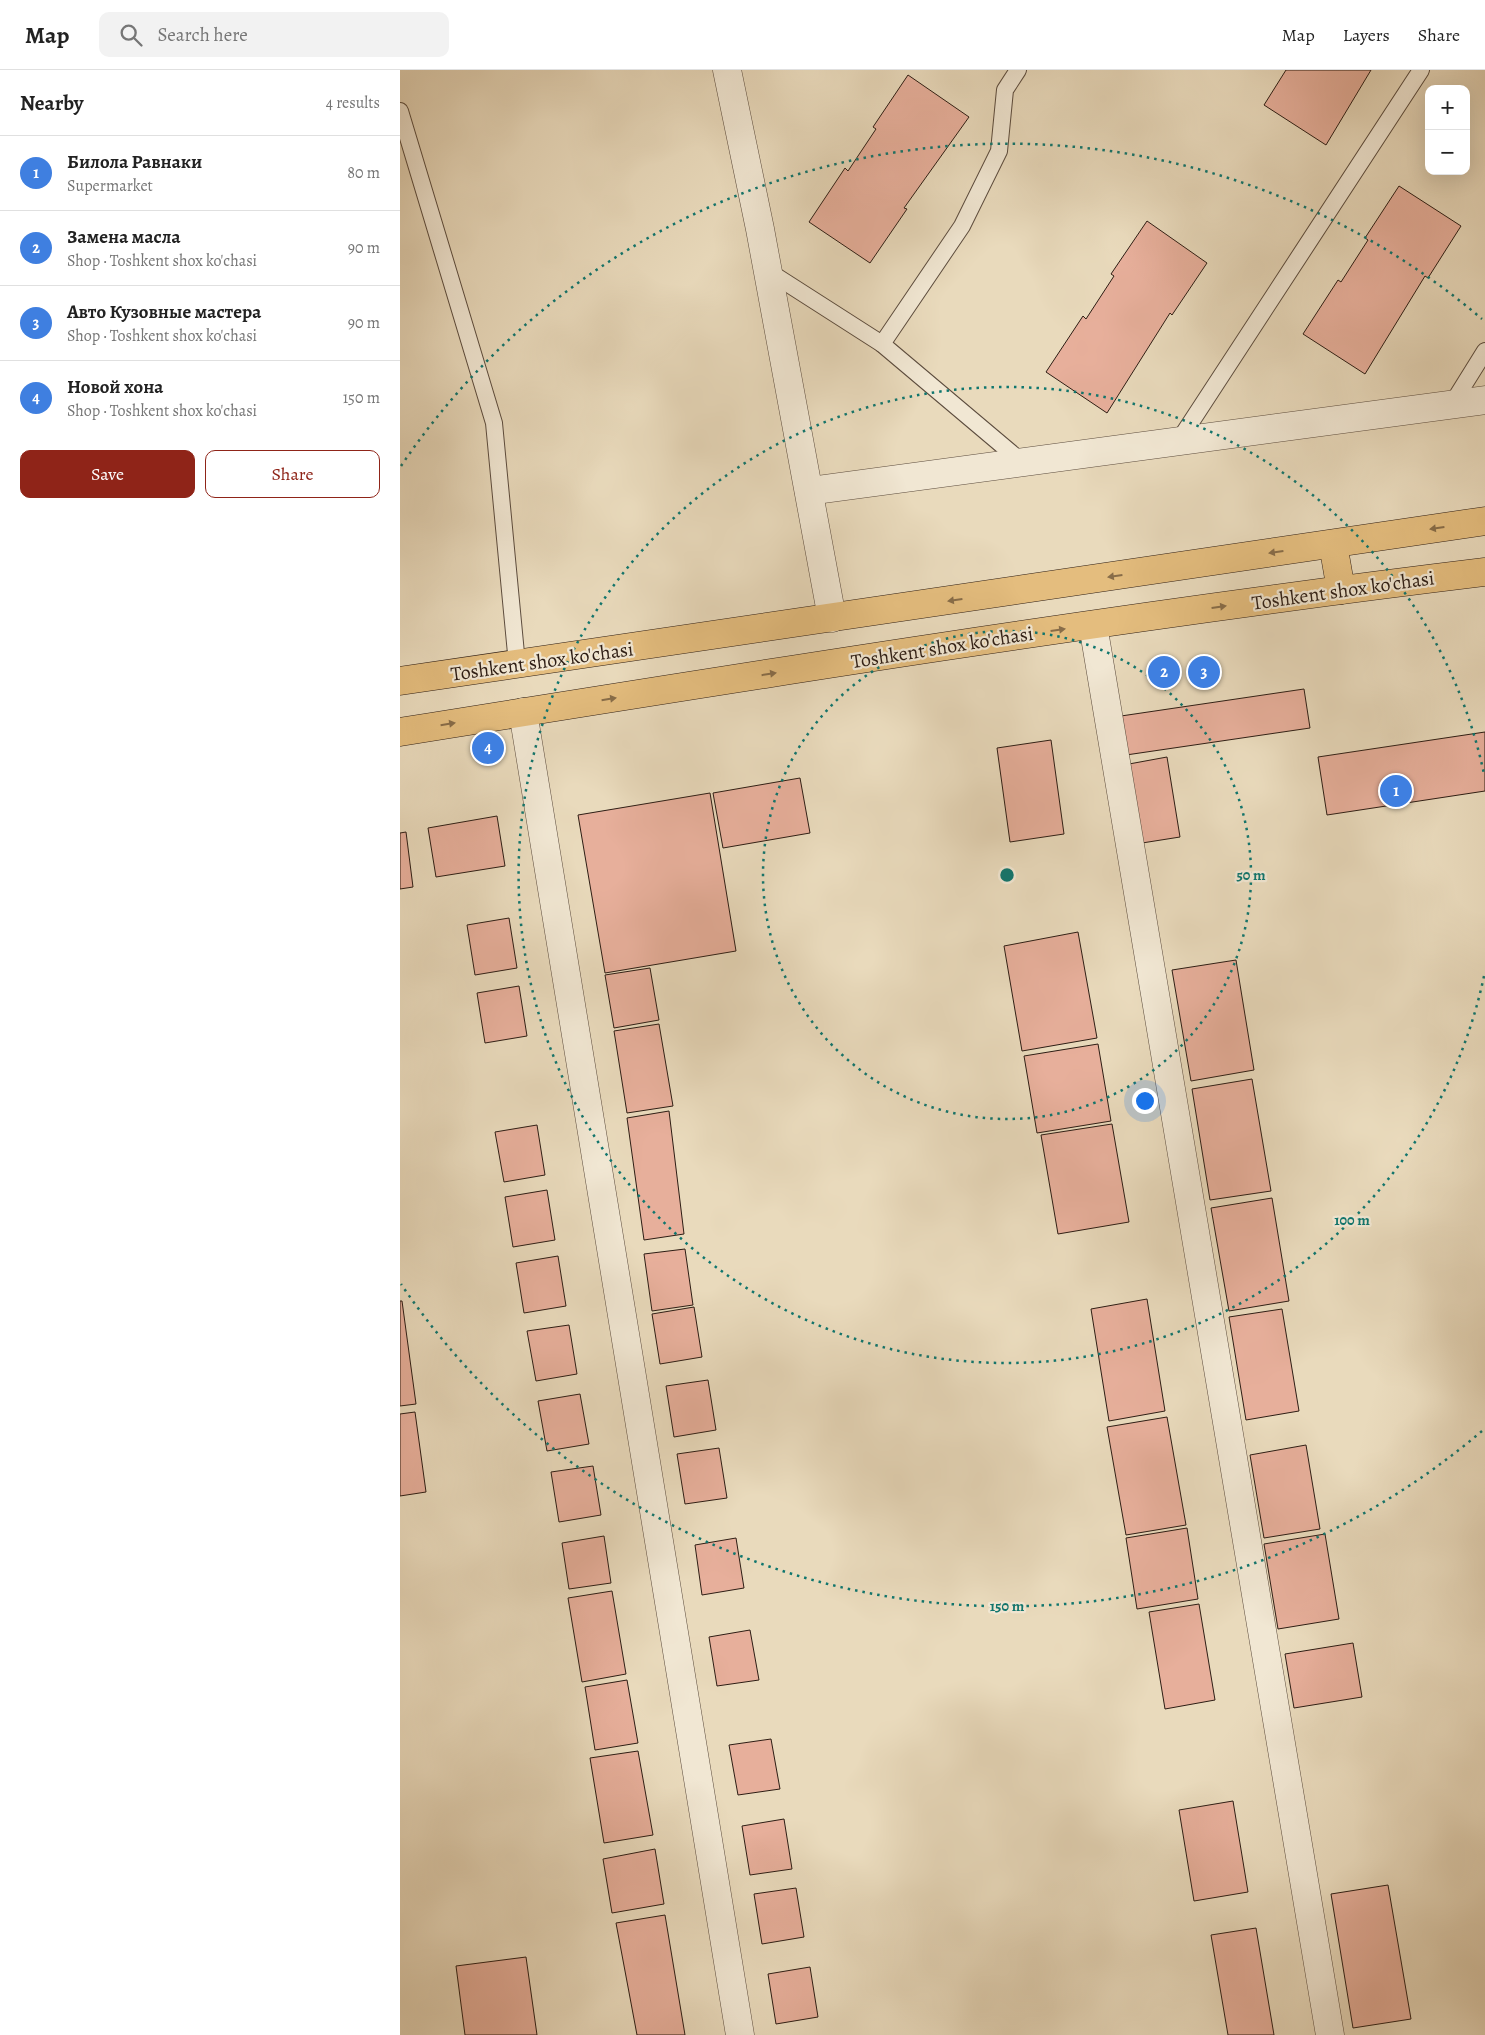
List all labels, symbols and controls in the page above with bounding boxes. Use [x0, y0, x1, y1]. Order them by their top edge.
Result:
search box [99, 12, 449, 57]
text: Map [25, 19, 69, 51]
icon: search [117, 21, 145, 49]
text: Search here [157, 22, 248, 48]
text: Map [1282, 23, 1315, 47]
text: Layers [1343, 23, 1390, 47]
text: Share [1418, 23, 1460, 47]
map controls [1425, 85, 1470, 175]
button: + [1425, 85, 1470, 130]
text: Nearby [20, 89, 83, 117]
text: 4 results [326, 92, 380, 114]
button: − [1425, 130, 1470, 175]
text: Билола Равнаки [67, 149, 202, 175]
text: 1 [33, 162, 39, 184]
text: 80 m [347, 162, 380, 184]
text: Supermarket [67, 175, 153, 197]
text: Замена масла [67, 224, 180, 250]
text: 2 [32, 237, 40, 259]
text: 90 m [348, 237, 380, 259]
text: Shop · Toshkent shox ko'chasi [67, 250, 257, 272]
text: Авто Кузовные мастера [67, 299, 261, 325]
text: 3 [33, 312, 39, 334]
text: 90 m [348, 312, 380, 334]
text: Shop · Toshkent shox ko'chasi [67, 325, 257, 347]
text: Новой хона [67, 374, 163, 400]
text: 4 [32, 387, 40, 409]
text: 150 m [343, 387, 380, 409]
text: Shop · Toshkent shox ko'chasi [67, 400, 257, 422]
button: Save [20, 450, 195, 498]
button: Share [205, 450, 380, 498]
one-way arrow [1428, 525, 1444, 533]
one-way arrow [1268, 549, 1284, 557]
street label: Toshkent shox ko'chasi [1250, 564, 1436, 617]
one-way arrow [1107, 572, 1123, 580]
one-way arrow [946, 596, 962, 604]
one-way arrow [1211, 603, 1227, 611]
street label: Toshkent shox ko'chasi [849, 620, 1035, 675]
one-way arrow [1050, 626, 1066, 634]
street label: Toshkent shox ko'chasi [449, 635, 635, 688]
pin: 2 [1148, 653, 1180, 691]
pin: 3 [1188, 653, 1220, 691]
one-way arrow [762, 669, 778, 677]
one-way arrow [601, 694, 617, 702]
one-way arrow [441, 720, 457, 728]
pin: 4 [472, 729, 504, 767]
pin: 1 [1380, 772, 1412, 810]
text: 50 m [1236, 865, 1266, 885]
centre of rings [998, 866, 1016, 884]
your location [1132, 1088, 1158, 1114]
text: 100 m [1334, 1210, 1370, 1230]
text: 150 m [990, 1596, 1025, 1616]

